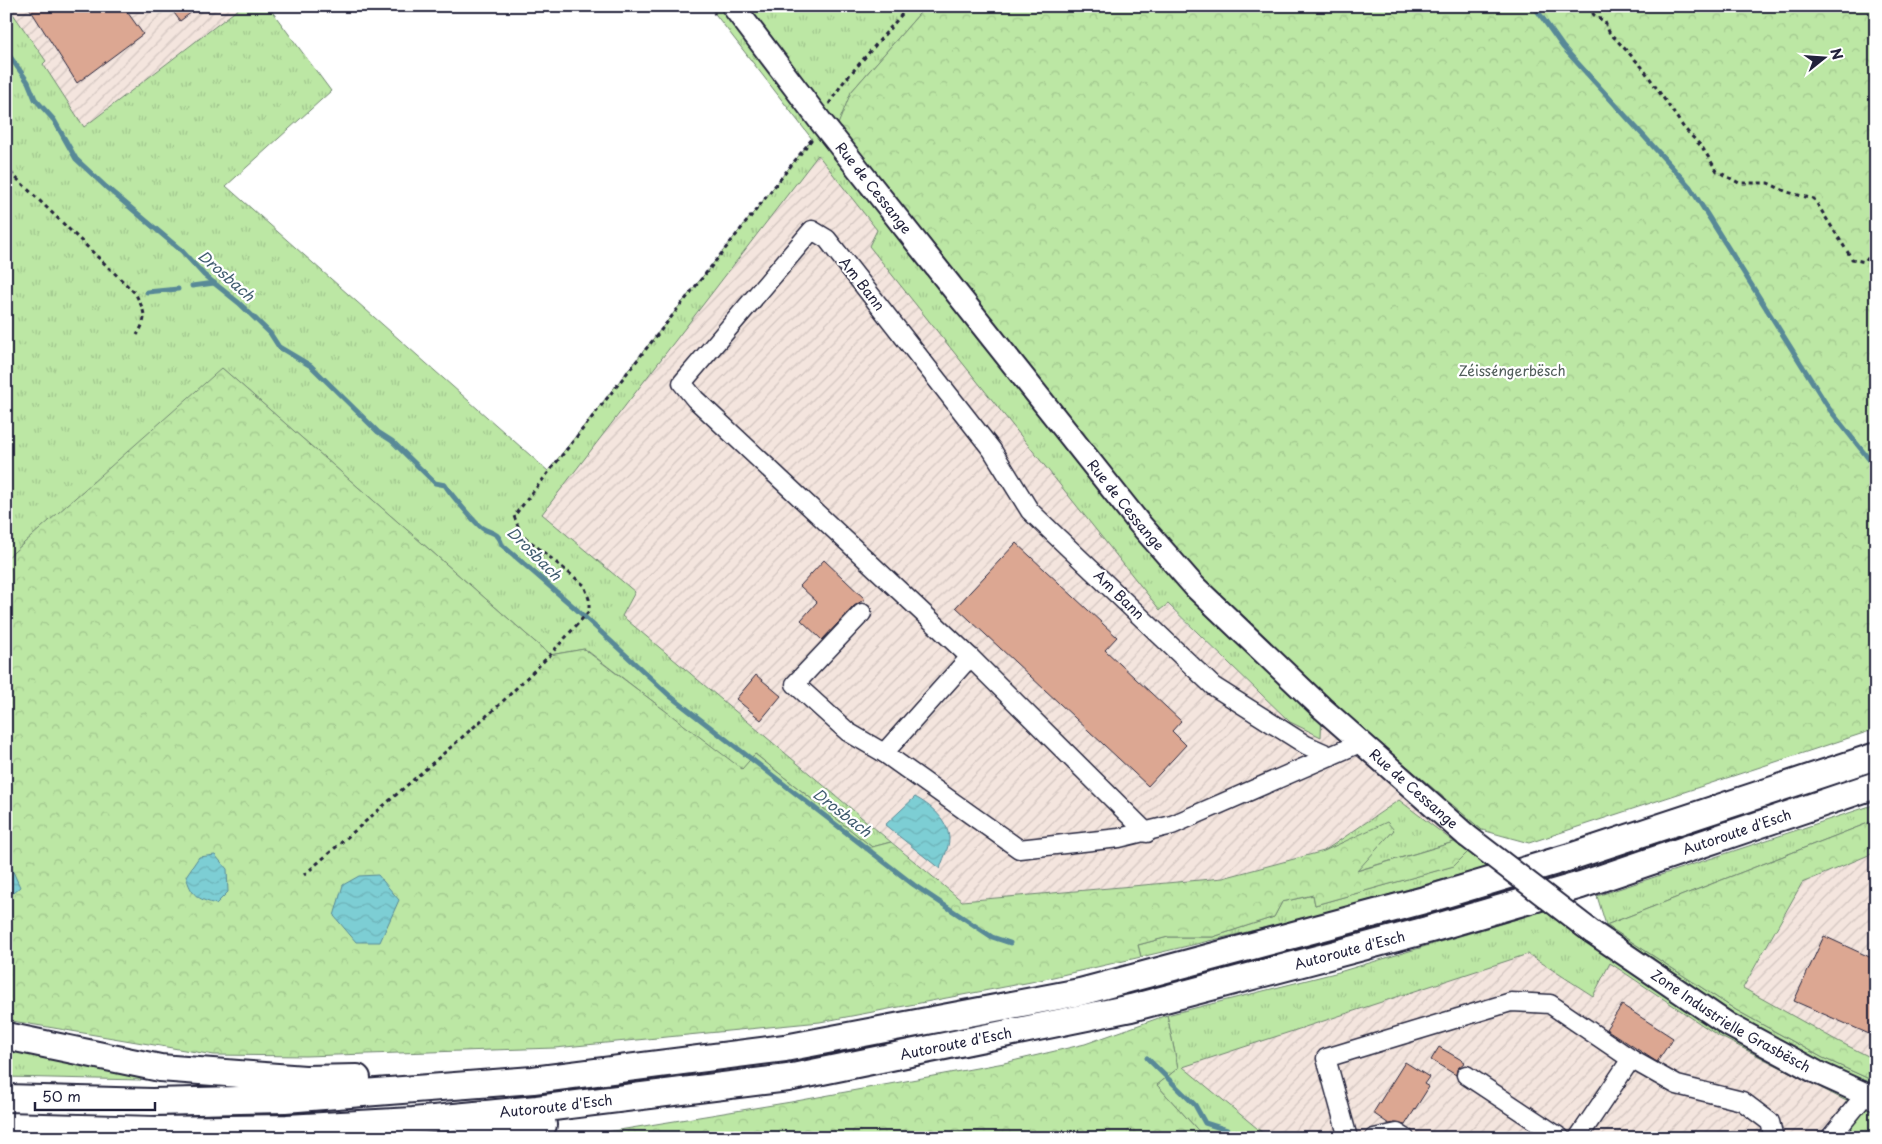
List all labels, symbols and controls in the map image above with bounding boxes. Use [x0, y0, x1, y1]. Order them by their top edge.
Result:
north arrow [1800, 32, 1850, 82]
text: N [1825, 46, 1849, 62]
street label: Rue de Cessange [831, 137, 917, 238]
water label: Drosbach [194, 244, 260, 306]
street label: Am Bann [835, 252, 890, 315]
park label: Zéisséngerbësch [1458, 360, 1566, 381]
street label: Rue de Cessange [1082, 455, 1169, 555]
water label: Drosbach [503, 521, 567, 585]
street label: Am Bann [1089, 565, 1149, 624]
street label: Rue de Cessange [1365, 744, 1463, 833]
water label: Drosbach [809, 782, 877, 842]
street label: Autoroute d'Esch [1680, 804, 1794, 860]
street label: Autoroute d'Esch [1292, 925, 1407, 974]
street label: Zone Industrielle Grasbësch [1647, 964, 1815, 1077]
street label: Autoroute d'Esch [898, 1022, 1013, 1065]
scale bar [35, 1079, 155, 1111]
text: 50 m [42, 1084, 81, 1107]
street label: Autoroute d'Esch [499, 1089, 614, 1123]

